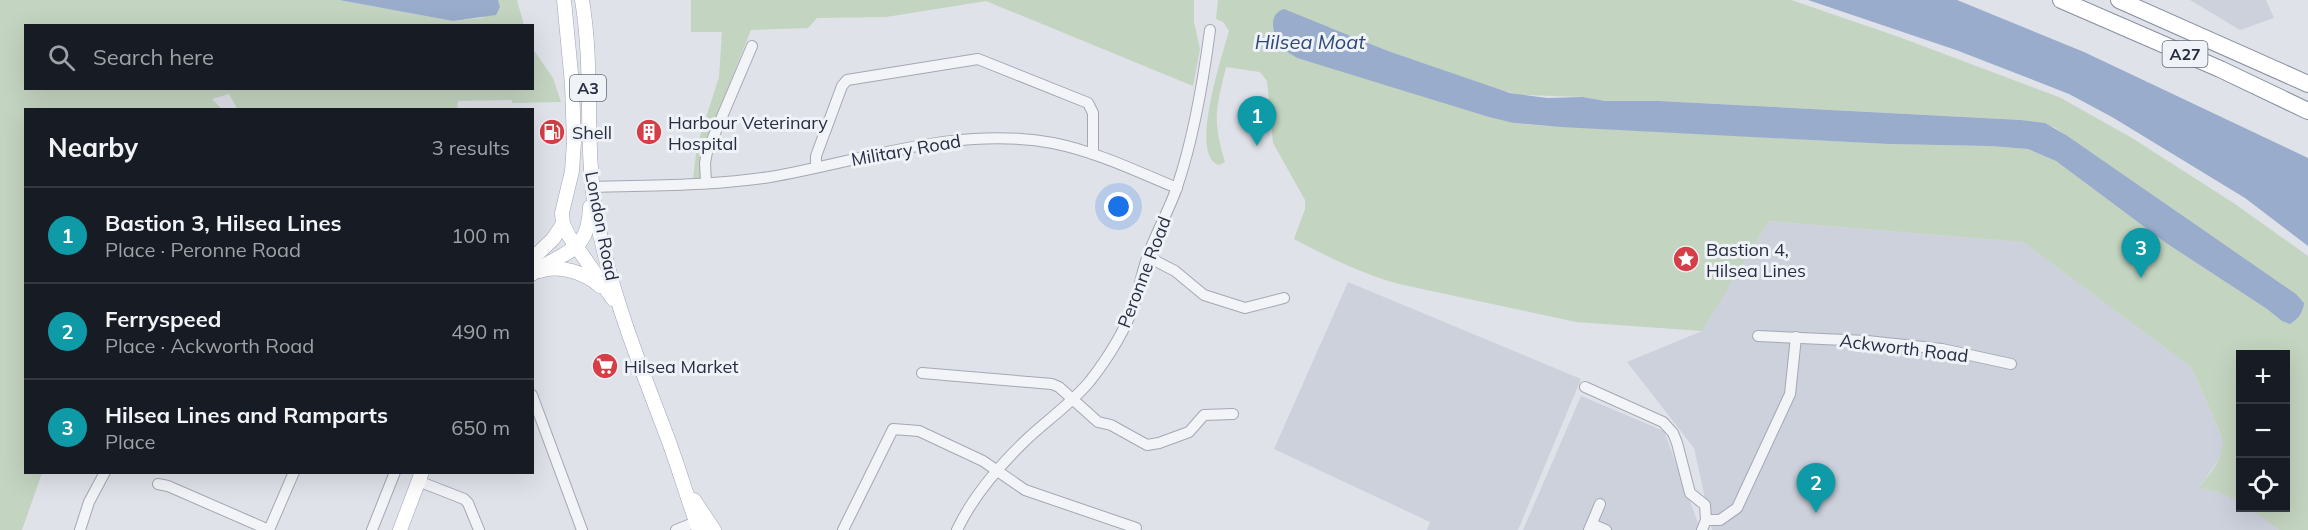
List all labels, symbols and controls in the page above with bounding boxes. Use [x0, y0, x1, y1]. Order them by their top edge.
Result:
search box [24, 24, 534, 90]
water label: Hilsea Moat [1255, 29, 1366, 54]
icon: search [45, 41, 78, 74]
road number: A27 [2162, 41, 2208, 67]
text: Search here [93, 43, 214, 71]
road number: A3 [570, 75, 606, 101]
pin: 1 [1238, 96, 1276, 146]
place label: Harbour Veterinary Hospital [668, 111, 828, 155]
fuel station icon: Shell [537, 117, 567, 147]
building icon: Harbour Veterinary Hospital [634, 117, 664, 147]
place label: Shell [572, 121, 612, 144]
street label: Military Road [849, 129, 963, 171]
text: Nearby [48, 131, 138, 164]
text: 3 results [432, 135, 510, 160]
street label: London Road [580, 169, 624, 283]
your location [1104, 192, 1133, 221]
text: Bastion 3, Hilsea Lines [105, 209, 341, 237]
street label: Peronne Road [1112, 213, 1176, 331]
text: 1 [62, 223, 74, 248]
text: 100 m [451, 223, 510, 248]
pin: 3 [2122, 228, 2160, 278]
text: Place · Peronne Road [105, 237, 301, 262]
place label: Bastion 4, Hilsea Lines [1706, 238, 1806, 282]
place icon: Bastion 4, Hilsea Lines [1671, 244, 1701, 274]
text: Ferryspeed [105, 305, 221, 333]
text: 2 [62, 319, 74, 344]
text: 490 m [451, 319, 510, 344]
street label: Ackworth Road [1838, 329, 1970, 367]
text: Place · Ackworth Road [105, 333, 314, 358]
map controls [2236, 350, 2290, 512]
button: + [2236, 350, 2290, 404]
supermarket icon: Hilsea Market [590, 351, 620, 381]
place label: Hilsea Market [624, 355, 738, 378]
text: Hilsea Lines and Ramparts [105, 401, 388, 429]
button: − [2236, 404, 2290, 458]
text: 3 [62, 415, 74, 440]
text: 650 m [451, 415, 510, 440]
text: Place [105, 429, 155, 454]
button: locate [2236, 458, 2290, 512]
pin: 2 [1796, 464, 1836, 513]

